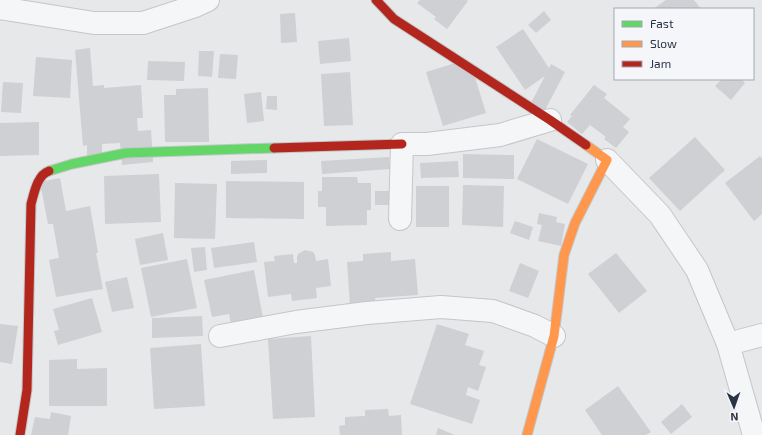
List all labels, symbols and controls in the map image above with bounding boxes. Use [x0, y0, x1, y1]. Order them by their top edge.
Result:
legend [614, 8, 754, 80]
text: Fast [650, 16, 674, 30]
text: Slow [650, 36, 677, 50]
text: Jam [650, 56, 671, 70]
north arrow [714, 387, 754, 427]
text: N [730, 411, 739, 424]

